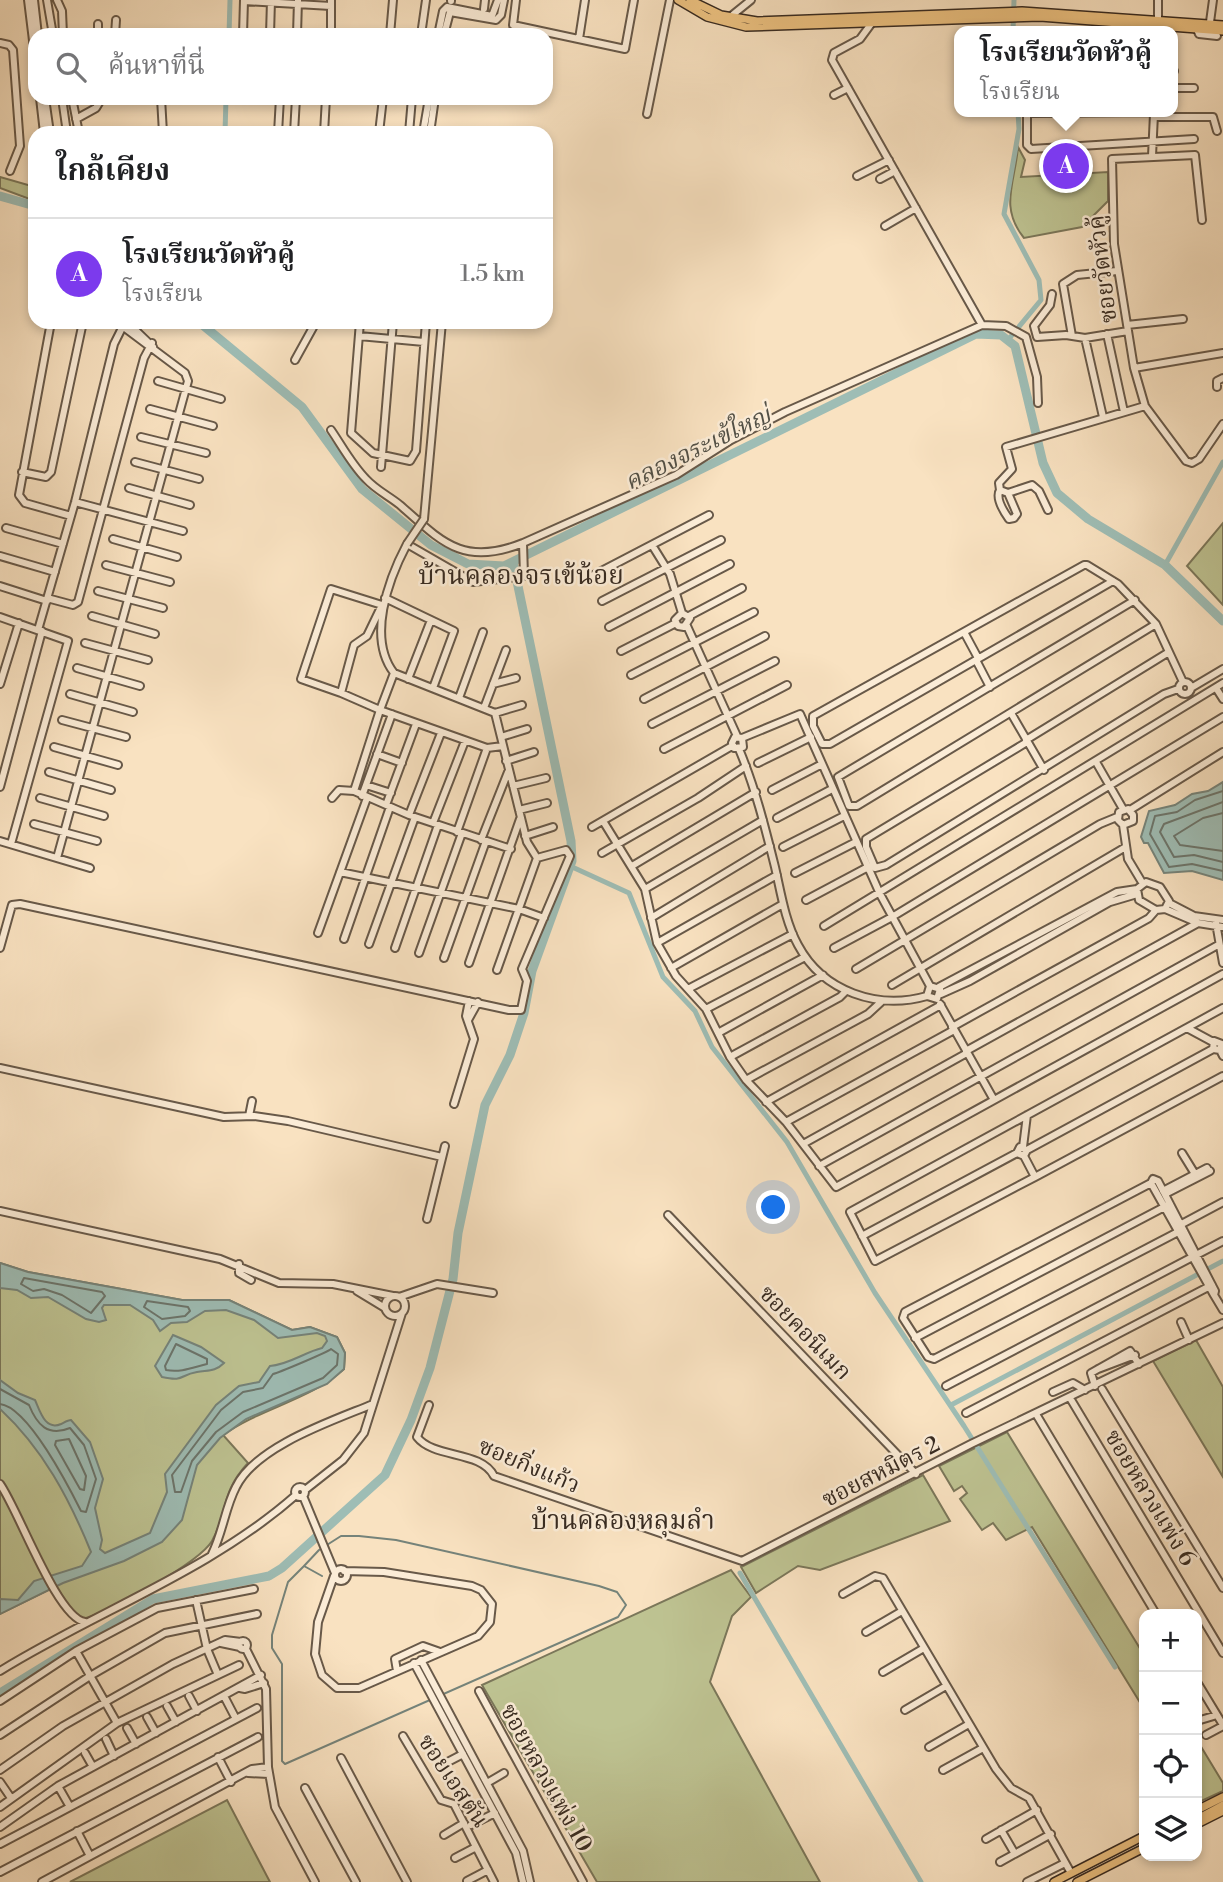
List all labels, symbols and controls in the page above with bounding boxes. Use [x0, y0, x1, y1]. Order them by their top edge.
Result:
popup [954, 26, 1178, 117]
search box [28, 28, 553, 105]
text: โรงเรียนวัดหัวคู้ [980, 37, 1152, 69]
icon: search [52, 48, 90, 86]
text: ค้นหาที่นี่ [108, 50, 205, 82]
text: โรงเรียน [980, 78, 1060, 106]
pin: A [1043, 140, 1089, 192]
text: ใกล้เคียง [56, 152, 170, 190]
street label: ซอยวัดหัวคู้ [1082, 213, 1124, 325]
text: โรงเรียนวัดหัวคู้ [123, 239, 295, 271]
text: A [71, 260, 87, 288]
text: 1.5 km [460, 260, 525, 288]
text: โรงเรียน [123, 280, 203, 308]
water label: คลองจระเข้ใหญ่ [619, 397, 779, 497]
district label: บ้านคลองจรเข้น้อย [418, 560, 624, 592]
your location [756, 1190, 790, 1224]
street label: ซอยคอนิเมก [753, 1280, 857, 1386]
street label: ซอยหลวงแพ่ง 6 [1098, 1425, 1202, 1571]
street label: ซอยกิ่งแก้ว [474, 1429, 585, 1500]
street label: ซอยสหมิตร 2 [817, 1430, 945, 1514]
district label: บ้านคลองหลุมลำ [531, 1505, 715, 1538]
map controls [1139, 1609, 1202, 1861]
button: + [1139, 1609, 1202, 1672]
button: − [1139, 1672, 1202, 1735]
street label: ซอยหลวงแพ่ง 10 [494, 1699, 598, 1857]
street label: ซอยเอสตัน [412, 1729, 494, 1833]
button: locate [1139, 1735, 1202, 1798]
button: layers [1139, 1798, 1202, 1861]

